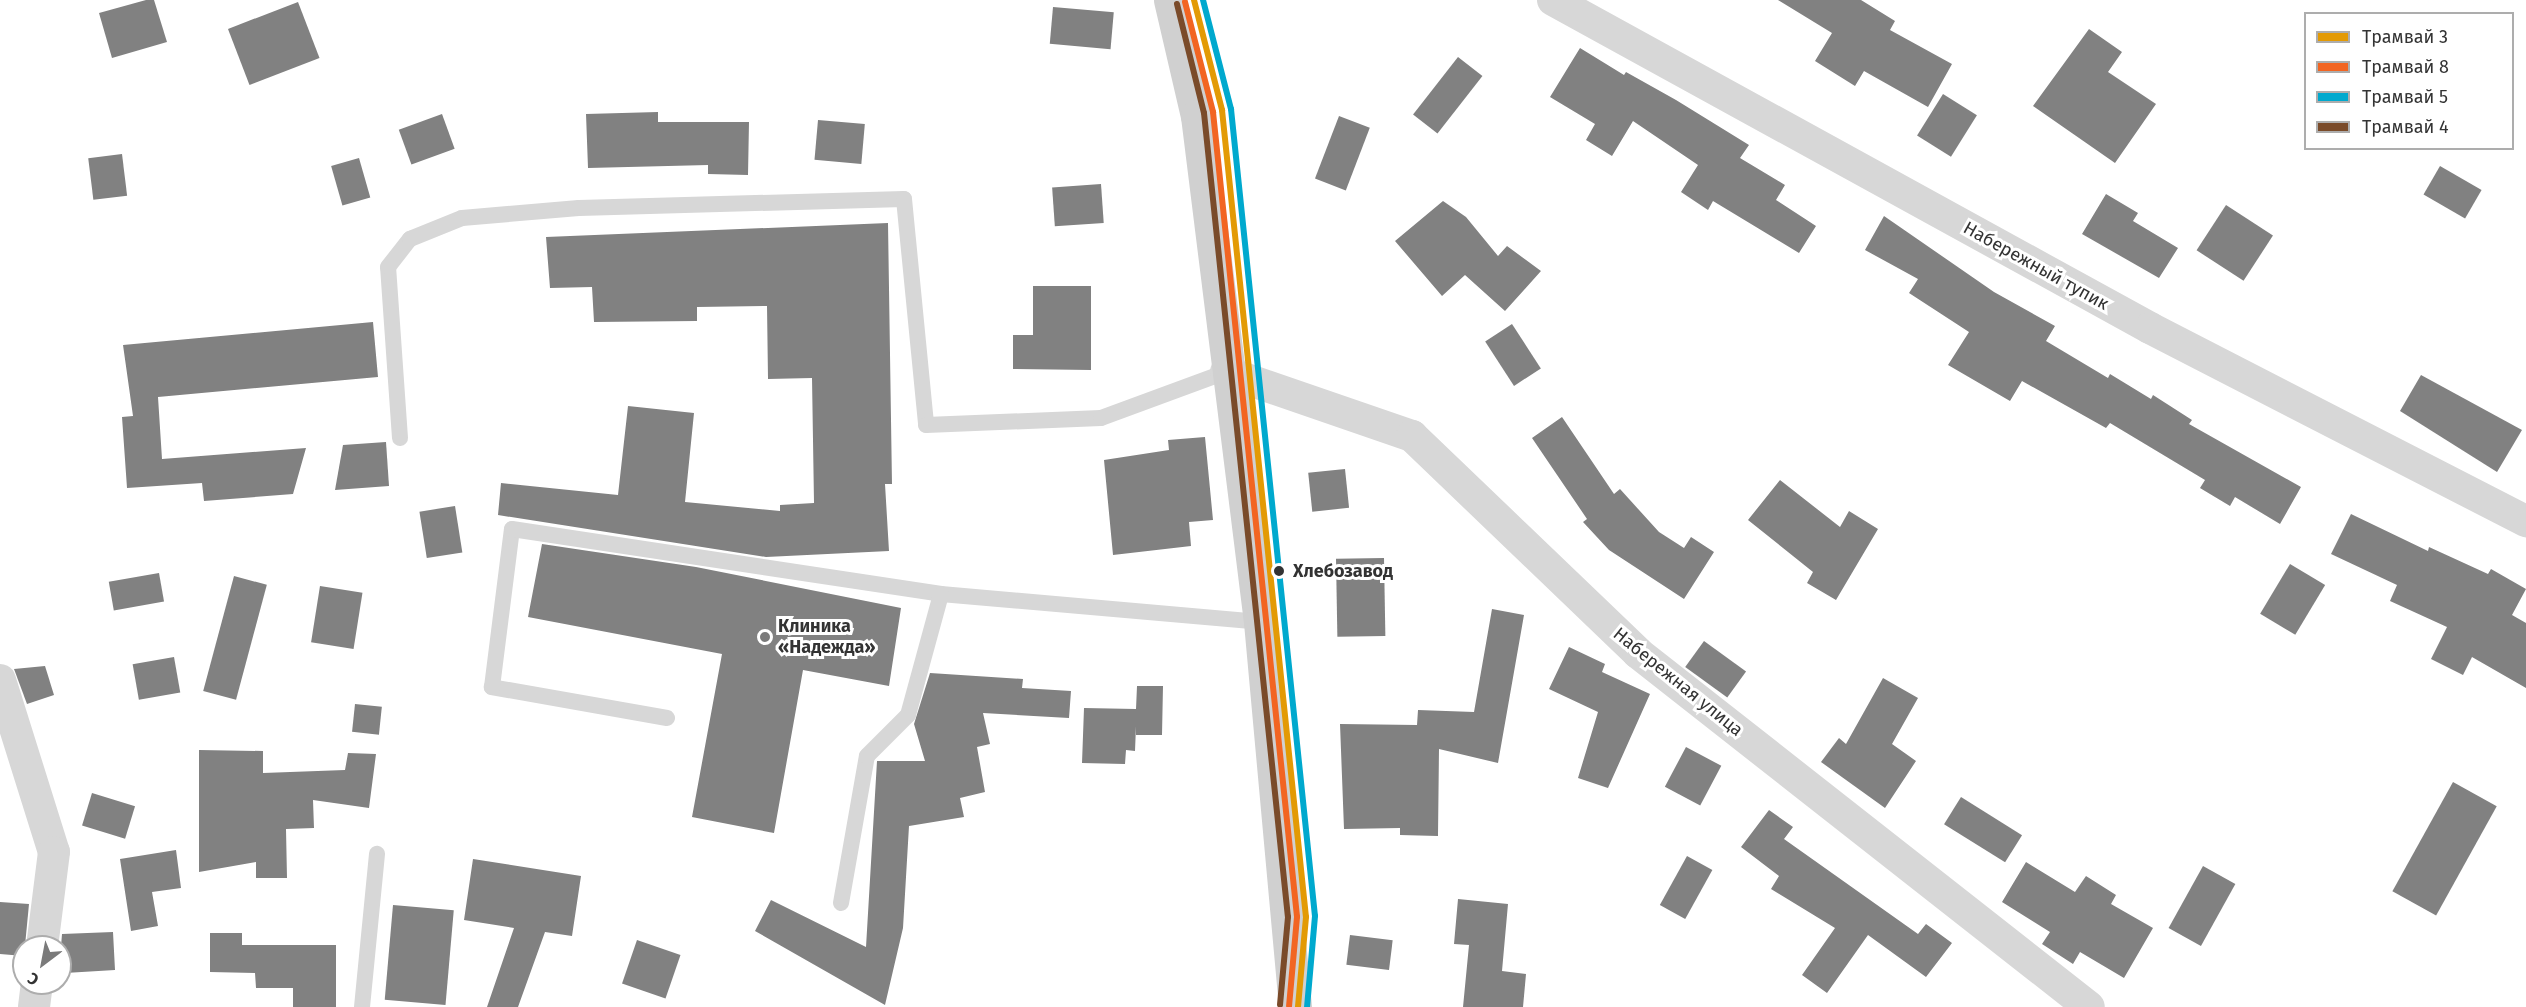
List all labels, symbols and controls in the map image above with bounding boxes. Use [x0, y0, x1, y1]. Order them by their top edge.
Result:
legend [2304, 12, 2514, 150]
text: Трамвай 3 [2362, 26, 2448, 48]
text: Трамвай 8 [2362, 56, 2449, 78]
text: Трамвай 5 [2362, 86, 2448, 108]
text: Трамвай 4 [2362, 116, 2449, 138]
street label: Набережный тупик [1960, 217, 2112, 315]
place label: Хлебозавод [1293, 560, 1393, 582]
marker: Хлебозавод [1270, 562, 1288, 580]
place label: Клиника «Надежда» [778, 616, 876, 658]
street label: Набережная улица [1609, 623, 1747, 741]
marker: Клиника «Надежда» [756, 628, 774, 646]
north arrow [12, 935, 72, 995]
text: С [24, 969, 42, 989]

